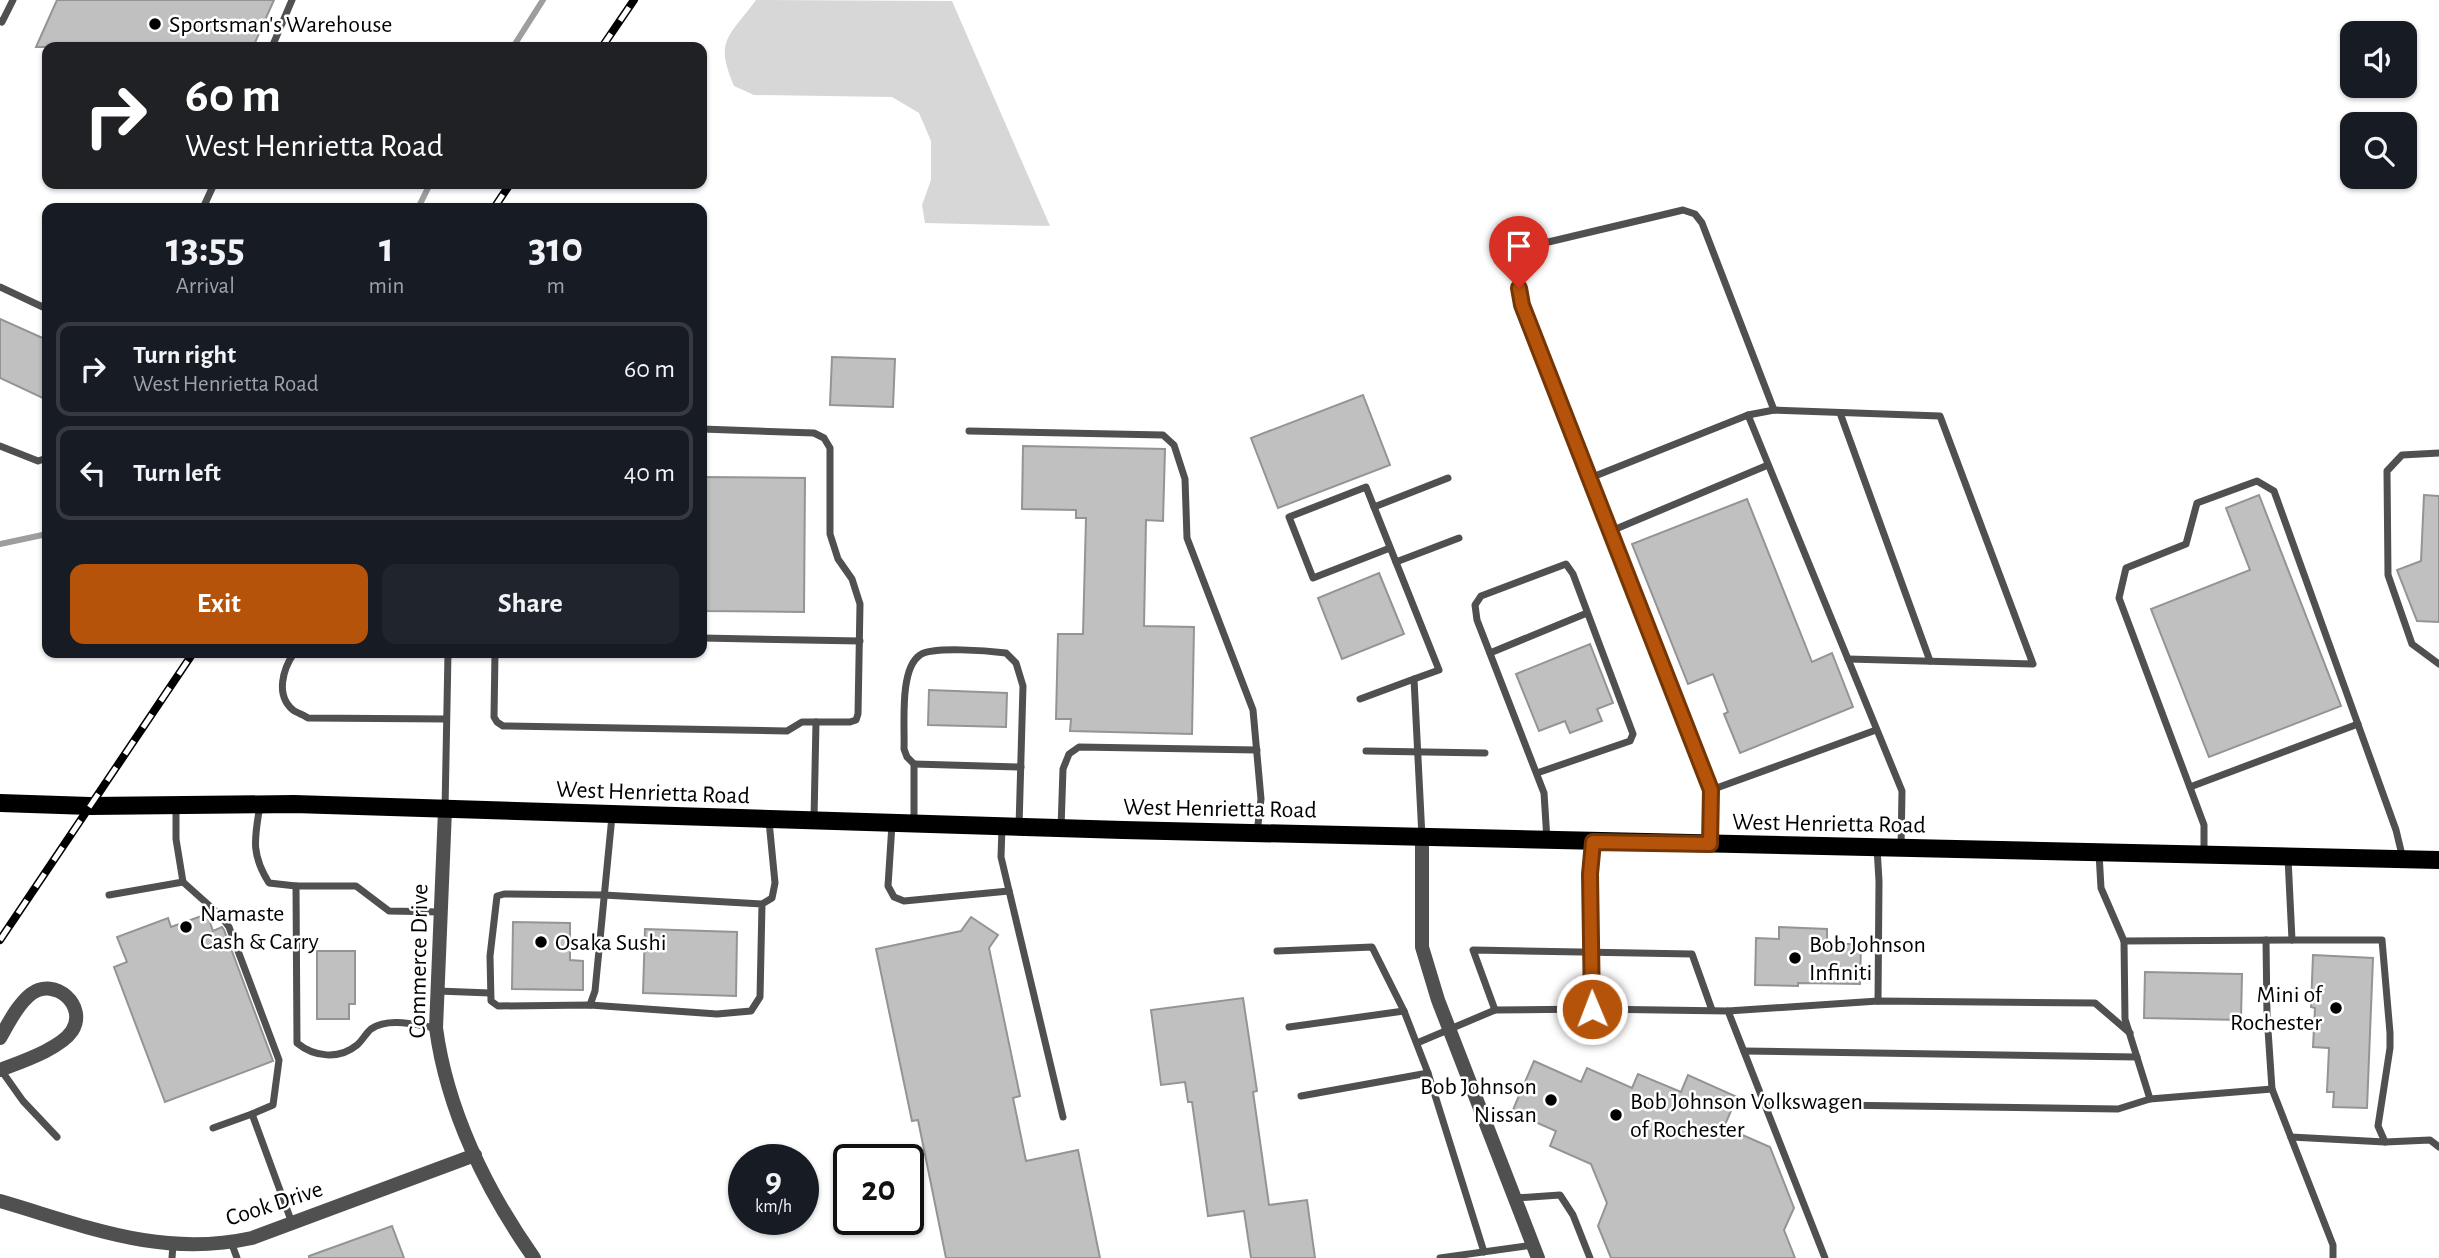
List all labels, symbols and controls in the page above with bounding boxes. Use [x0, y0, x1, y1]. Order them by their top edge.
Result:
place label: Sportsman's Warehouse [169, 13, 392, 37]
marker: Sportsman's Warehouse [147, 16, 163, 32]
map controls [2340, 21, 2417, 189]
button: sound [2340, 21, 2417, 98]
icon: right [70, 70, 161, 161]
text: 60 m [185, 72, 281, 121]
button: search [2340, 112, 2417, 189]
text: West Henrietta Road [185, 130, 443, 162]
pin [1489, 216, 1549, 288]
text: 13:55 [166, 227, 245, 269]
text: 1 [379, 227, 394, 269]
text: 310 [528, 227, 583, 269]
icon: arrive [1500, 227, 1538, 265]
text: Arrival [176, 275, 235, 298]
text: min [369, 275, 404, 298]
text: m [546, 275, 565, 298]
text: Turn right [133, 342, 236, 368]
icon: right [74, 350, 112, 388]
text: 60 m [624, 356, 675, 382]
text: West Henrietta Road [133, 373, 319, 396]
icon: left [74, 454, 112, 492]
text: Turn left [133, 460, 221, 486]
text: 40 m [624, 460, 675, 486]
button: Exit [70, 564, 368, 644]
button: Share [382, 564, 679, 644]
street label: West Henrietta Road [556, 778, 750, 808]
street label: West Henrietta Road [1123, 795, 1317, 823]
street label: West Henrietta Road [1732, 810, 1926, 838]
street label: Commerce Drive [406, 883, 432, 1039]
place label: Namaste Cash & Carry [200, 902, 319, 954]
marker: Namaste Cash & Carry [178, 919, 194, 935]
place label: Osaka Sushi [555, 931, 666, 955]
place label: Bob Johnson Infiniti [1809, 933, 1926, 985]
marker: Osaka Sushi [533, 934, 549, 950]
marker: Bob Johnson Infiniti [1787, 950, 1803, 966]
position arrow [1555, 972, 1629, 1046]
place label: Mini of Rochester [2230, 983, 2324, 1035]
marker: Mini of Rochester [2328, 1000, 2344, 1016]
place label: Bob Johnson Nissan [1420, 1075, 1537, 1127]
place label: Bob Johnson Volkswagen of Rochester [1630, 1090, 1863, 1142]
marker: Bob Johnson Nissan [1543, 1092, 1559, 1108]
marker: Bob Johnson Volkswagen of Rochester [1608, 1107, 1624, 1123]
speed limit sign: 20 [833, 1144, 924, 1235]
text: 9 [765, 1163, 782, 1198]
street label: Cook Drive [223, 1177, 326, 1231]
text: km/h [755, 1198, 792, 1216]

